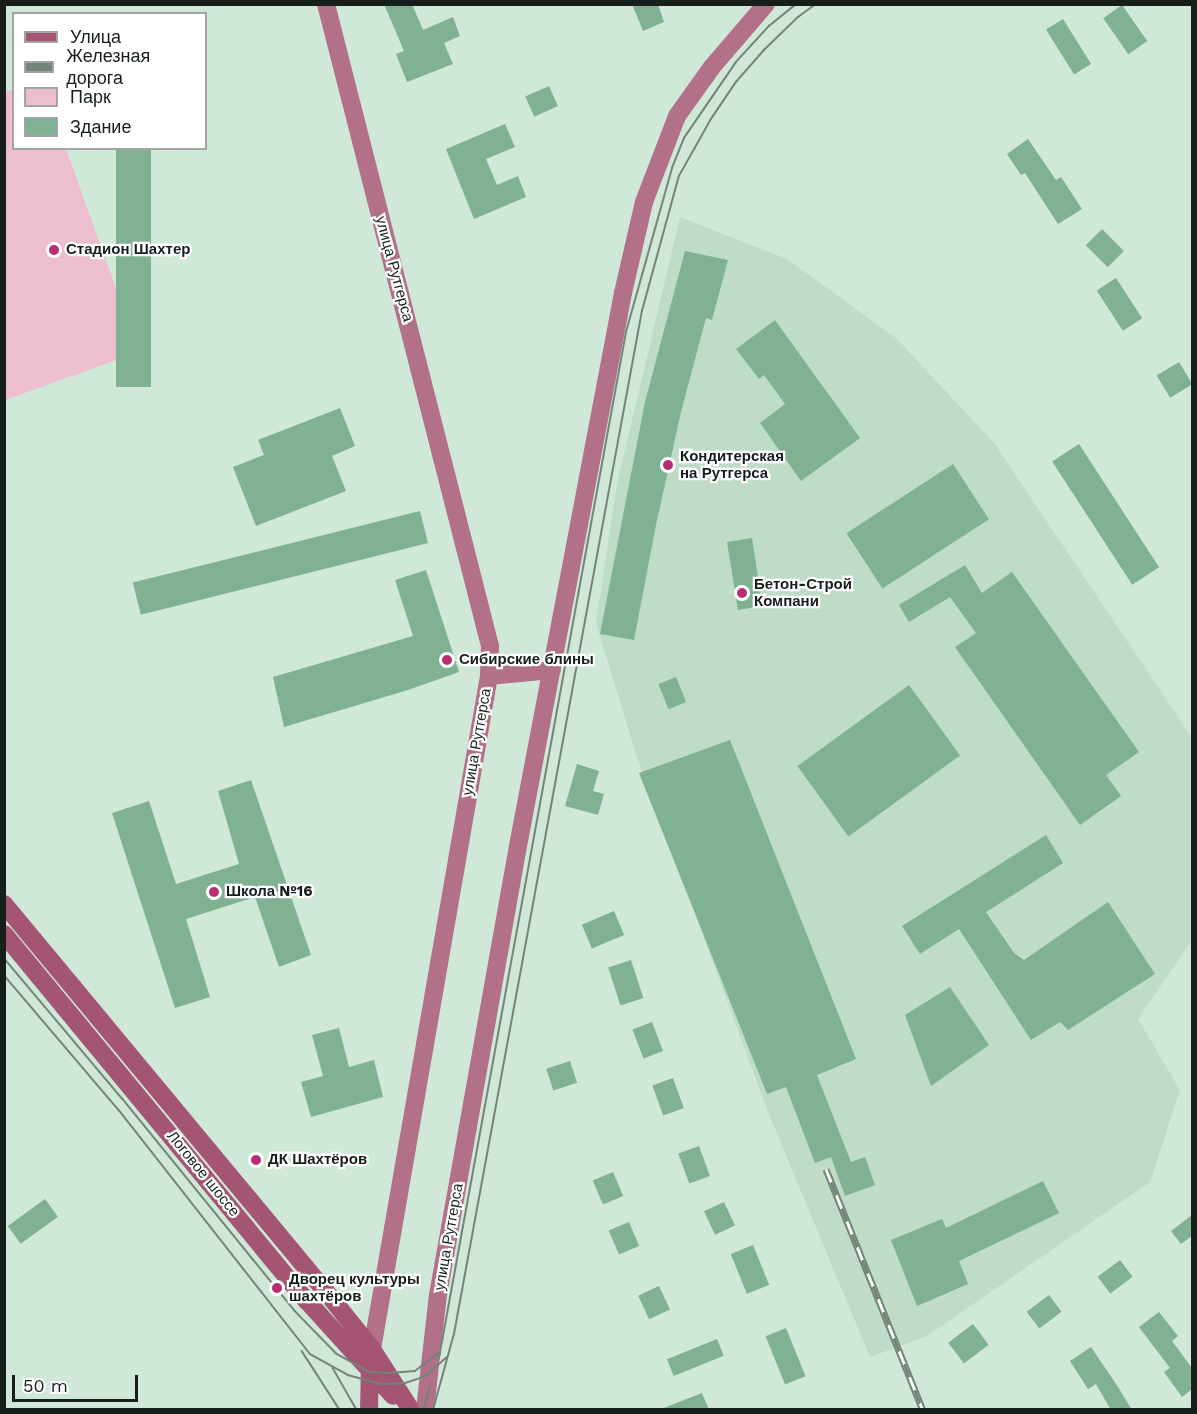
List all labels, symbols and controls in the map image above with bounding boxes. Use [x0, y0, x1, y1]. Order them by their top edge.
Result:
legend [12, 12, 207, 150]
text: Улица [70, 26, 121, 47]
text: Железная дорога [66, 45, 150, 88]
text: Парк [70, 86, 111, 107]
text: Здание [70, 116, 131, 137]
street label: улица Рутгерса [371, 214, 417, 324]
place label: Стадион Шахтер [66, 241, 190, 259]
marker: Стадион Шахтер [47, 243, 61, 257]
place label: Кондитерская на Рутгерса [680, 447, 784, 482]
marker: Кондитерская на Рутгерса [661, 458, 675, 472]
place label: Бетон-Строй Компани [754, 575, 852, 610]
marker: Бетон-Строй Компани [735, 586, 749, 600]
place label: Сибирские блины [459, 651, 594, 669]
marker: Сибирские блины [440, 653, 454, 667]
street label: улица Рутгерса [459, 687, 495, 797]
place label: Школа №16 [226, 883, 312, 901]
marker: Школа №16 [207, 885, 221, 899]
street label: Логовое шоссе [163, 1128, 243, 1220]
place label: ДК Шахтёров [268, 1151, 367, 1169]
marker: ДК Шахтёров [249, 1153, 263, 1167]
street label: улица Рутгерса [431, 1182, 467, 1292]
place label: Дворец культуры шахтёров [289, 1270, 420, 1305]
marker: Дворец культуры шахтёров [270, 1281, 284, 1295]
scale bar [15, 1363, 141, 1401]
text: 50 m [23, 1375, 68, 1396]

